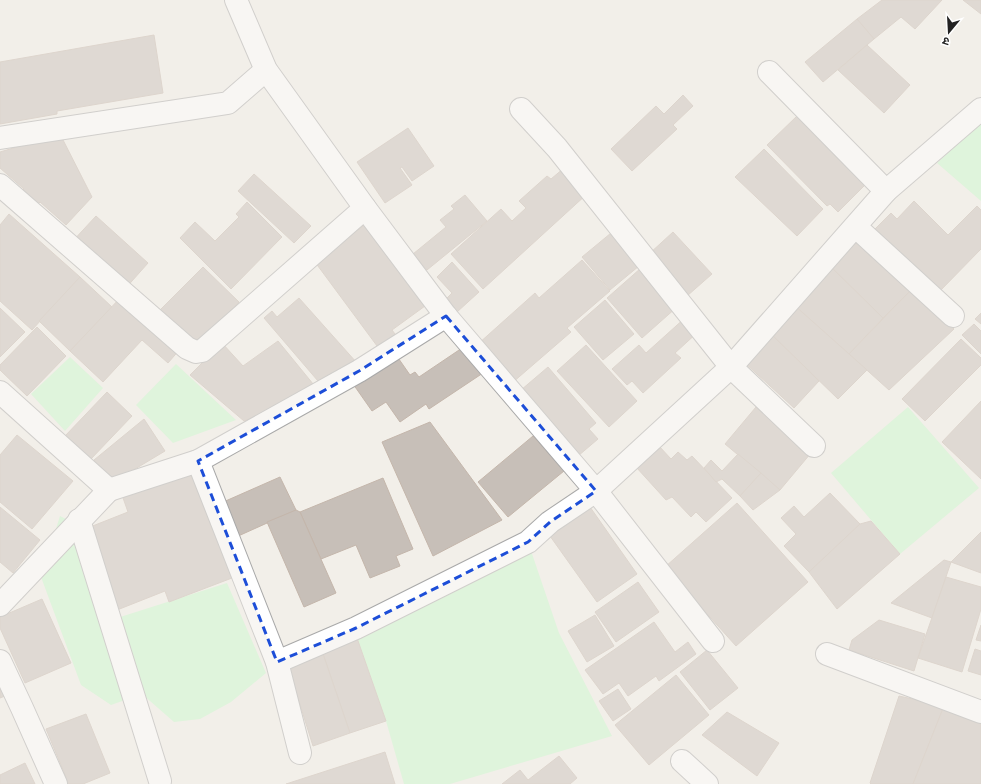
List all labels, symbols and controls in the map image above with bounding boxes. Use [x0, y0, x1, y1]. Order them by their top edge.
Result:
north arrow [929, 12, 969, 52]
text: उ [940, 35, 951, 49]

